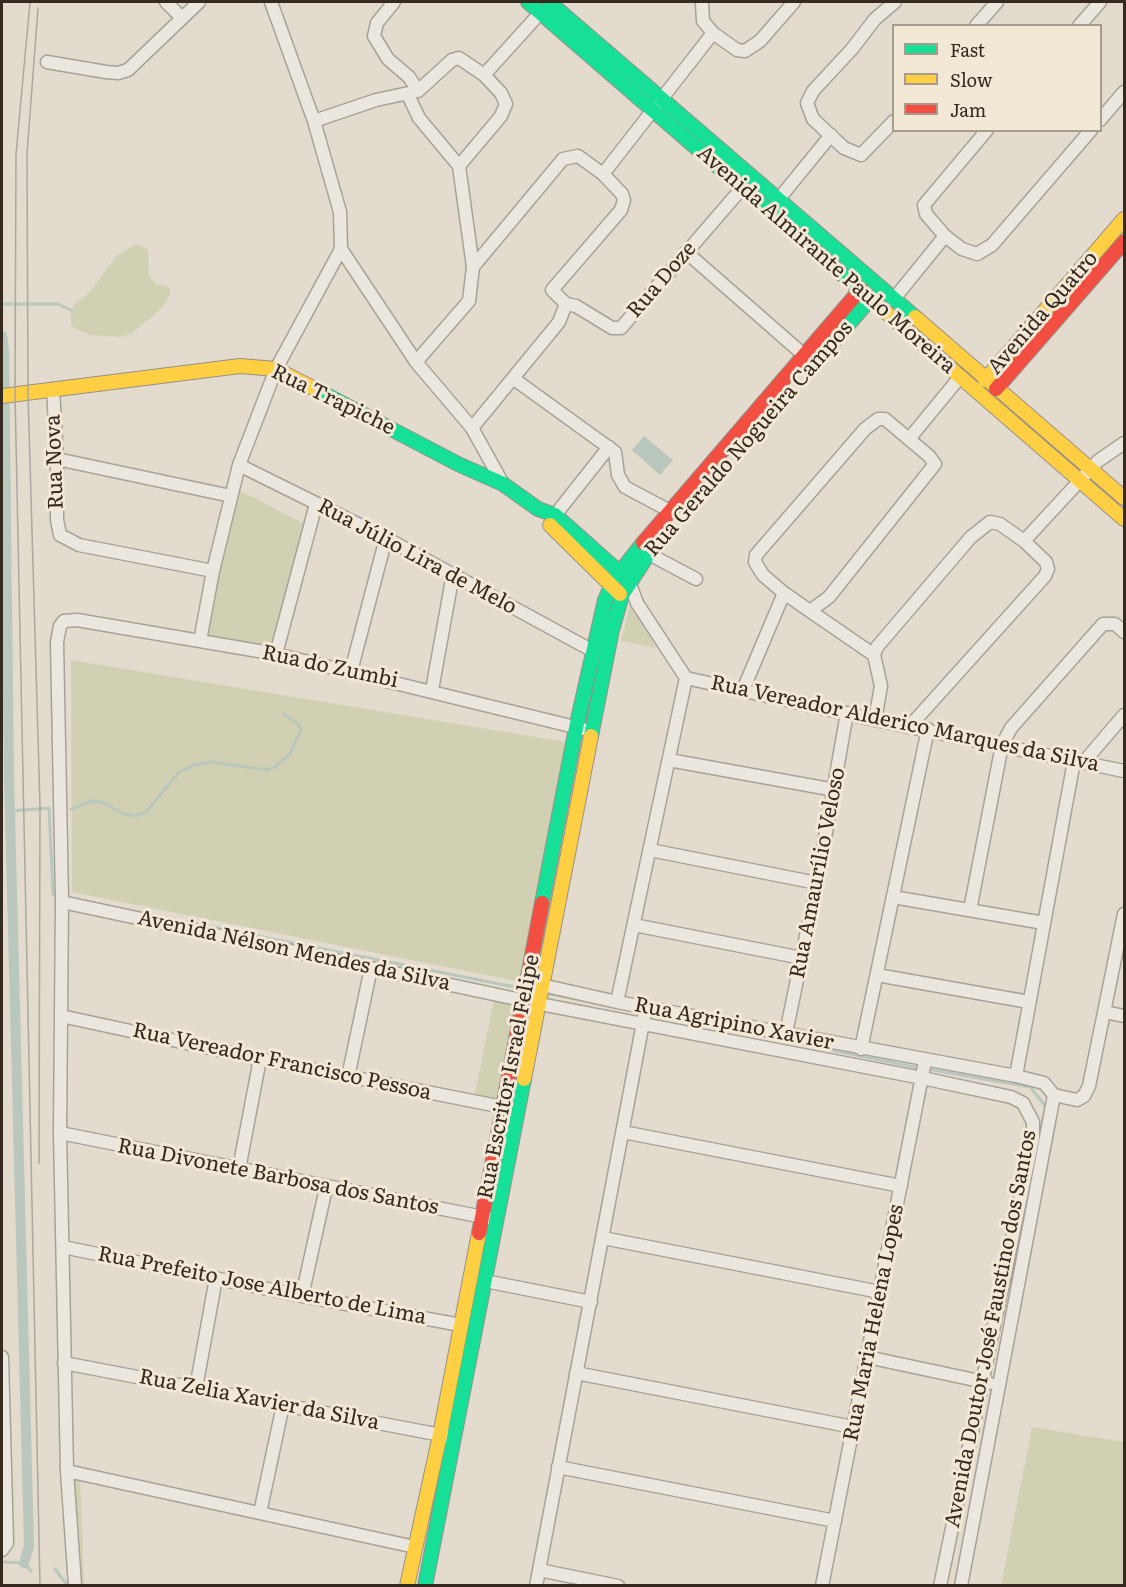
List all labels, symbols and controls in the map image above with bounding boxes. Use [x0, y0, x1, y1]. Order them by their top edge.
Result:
legend [892, 24, 1102, 132]
text: Fast [950, 36, 985, 63]
text: Slow [950, 66, 992, 93]
text: Jam [950, 96, 986, 123]
street label: Avenida Almirante Paulo Moreira [691, 141, 961, 379]
street label: Rua Doze [622, 237, 702, 323]
street label: Avenida Quatro [983, 246, 1103, 380]
street label: Rua Geraldo Nogueira Campos [640, 316, 858, 562]
street label: Rua Trapiche [267, 359, 399, 441]
street label: Rua Nova [41, 414, 69, 510]
street label: Rua Júlio Lira de Melo [313, 494, 521, 620]
street label: Rua do Zumbi [260, 640, 400, 694]
street label: Rua Vereador Alderico Marques da Silva [708, 670, 1102, 778]
street label: Rua Amaurílio Veloso [785, 765, 851, 981]
street label: Avenida Nélson Mendes da Silva [135, 906, 453, 996]
street label: Rua Escritor Israel Felipe [473, 952, 545, 1202]
street label: Rua Agripino Xavier [632, 992, 836, 1056]
street label: Rua Vereador Francisco Pessoa [130, 1018, 434, 1106]
street label: Avenida Doutor José Faustino dos Santos [940, 1128, 1042, 1530]
street label: Rua Divonete Barbosa dos Santos [115, 1133, 441, 1221]
street label: Rua Maria Helena Lopes [839, 1202, 909, 1444]
street label: Rua Prefeito Jose Alberto de Lima [95, 1242, 429, 1330]
street label: Rua Zelia Xavier da Silva [137, 1364, 381, 1436]

